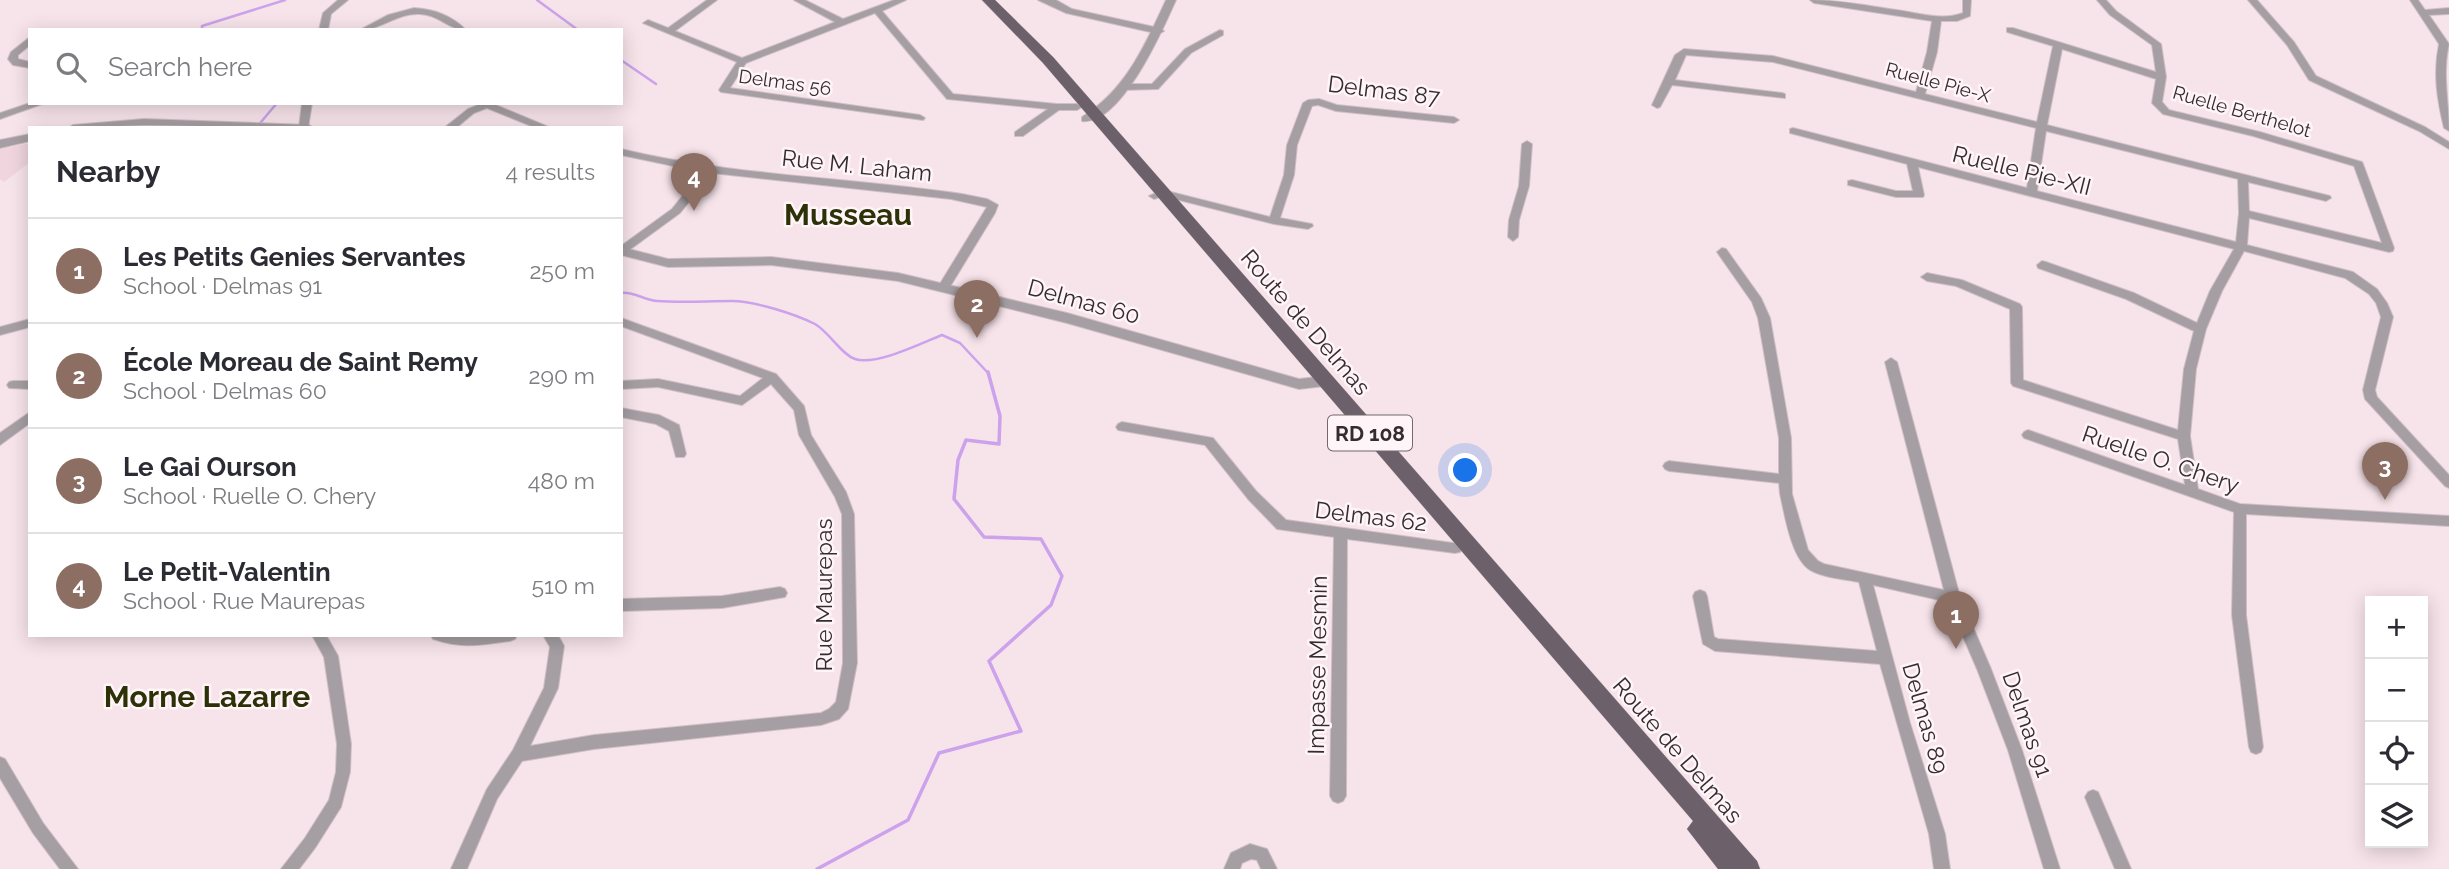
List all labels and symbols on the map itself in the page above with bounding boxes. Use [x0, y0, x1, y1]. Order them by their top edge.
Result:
street label: Ruelle Pie-X [1883, 57, 1993, 107]
street label: Delmas 56 [737, 65, 833, 99]
street label: Delmas 87 [1326, 70, 1442, 110]
street label: Ruelle Berthelot [2170, 81, 2314, 141]
street label: Ruelle Pie-XII [1950, 140, 2094, 200]
street label: Rue M. Laham [780, 144, 934, 186]
pin: 4 [671, 153, 717, 211]
district label: Musseau [784, 197, 912, 232]
street label: Route de Delmas [1236, 244, 1376, 400]
street label: Delmas 60 [1025, 273, 1143, 329]
pin: 2 [954, 280, 1000, 338]
road number: RD 108 [1328, 416, 1412, 450]
street label: Ruelle O. Chery [2079, 420, 2243, 498]
pin: 3 [2362, 442, 2408, 500]
your location [1448, 453, 1482, 487]
street label: Delmas 62 [1313, 496, 1429, 536]
street label: Rue Maurepas [810, 518, 837, 672]
street label: Impasse Mesmin [1302, 575, 1332, 755]
pin: 1 [1933, 591, 1979, 649]
street label: Delmas 89 [1897, 660, 1955, 776]
street label: Delmas 91 [1997, 668, 2059, 781]
street label: Route de Delmas [1608, 672, 1748, 828]
district label: Morne Lazarre [104, 679, 310, 714]

